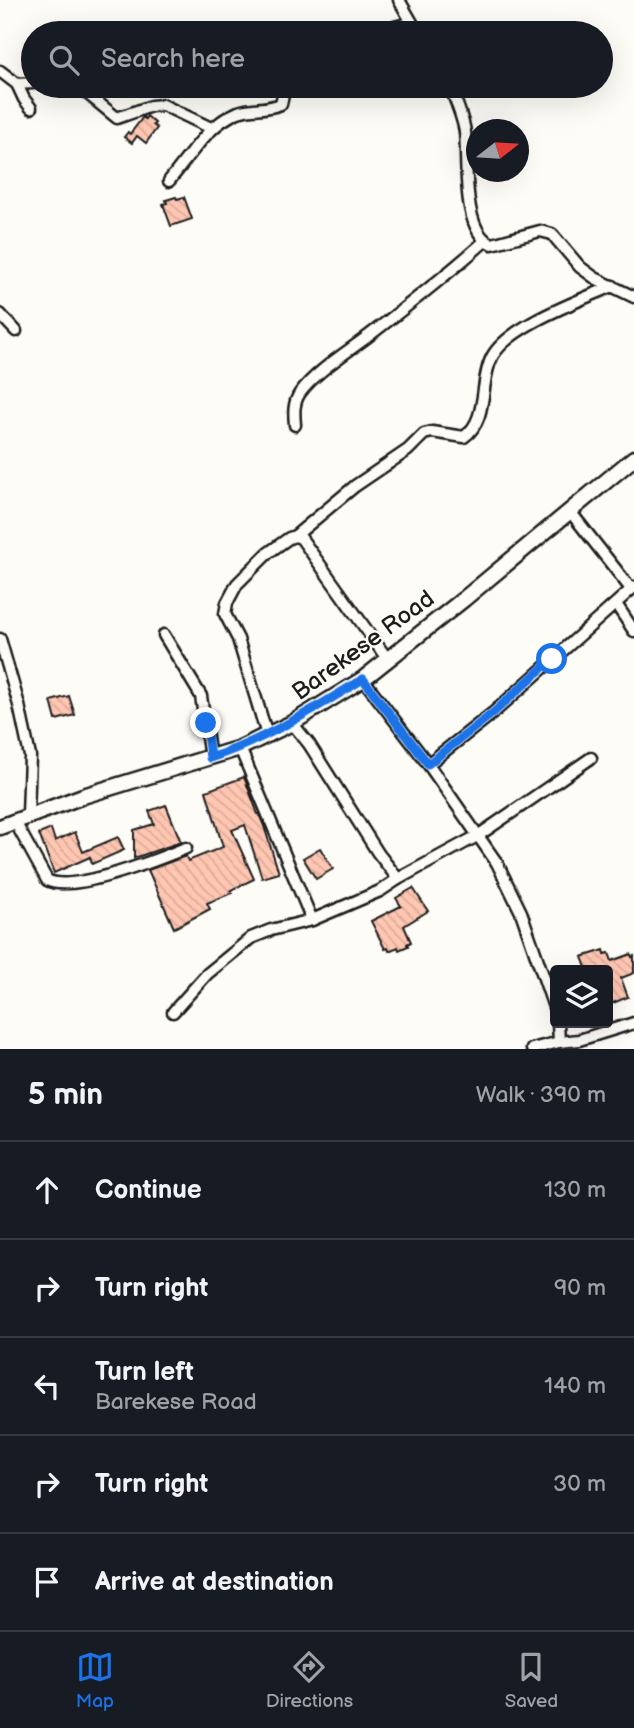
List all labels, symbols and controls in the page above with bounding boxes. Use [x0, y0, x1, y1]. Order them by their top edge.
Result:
search box [21, 21, 613, 98]
icon: search [45, 41, 83, 79]
text: Search here [101, 44, 245, 75]
north arrow [466, 119, 529, 182]
street label: Barekese Road [287, 584, 440, 707]
route start [536, 643, 567, 674]
route end [190, 707, 221, 738]
map controls [550, 965, 613, 1028]
button: layers [550, 965, 613, 1028]
text: 5 min [28, 1077, 103, 1113]
text: Walk · 390 m [476, 1081, 606, 1109]
icon: ahead [28, 1171, 66, 1209]
text: Continue [95, 1175, 202, 1206]
text: 130 m [544, 1176, 606, 1204]
icon: right [28, 1269, 66, 1307]
text: Turn right [95, 1273, 208, 1304]
text: 90 m [554, 1274, 606, 1302]
text: Turn left [95, 1357, 194, 1388]
icon: left [28, 1367, 66, 1405]
text: 140 m [544, 1372, 606, 1400]
text: Barekese Road [95, 1388, 257, 1416]
icon: right [28, 1465, 66, 1503]
text: Turn right [95, 1469, 208, 1500]
text: 30 m [553, 1470, 606, 1498]
icon: arrive [28, 1563, 66, 1601]
text: Arrive at destination [95, 1567, 334, 1598]
tab: Map [76, 1648, 114, 1713]
tab: Directions [266, 1648, 353, 1713]
tab: Saved [505, 1648, 558, 1713]

